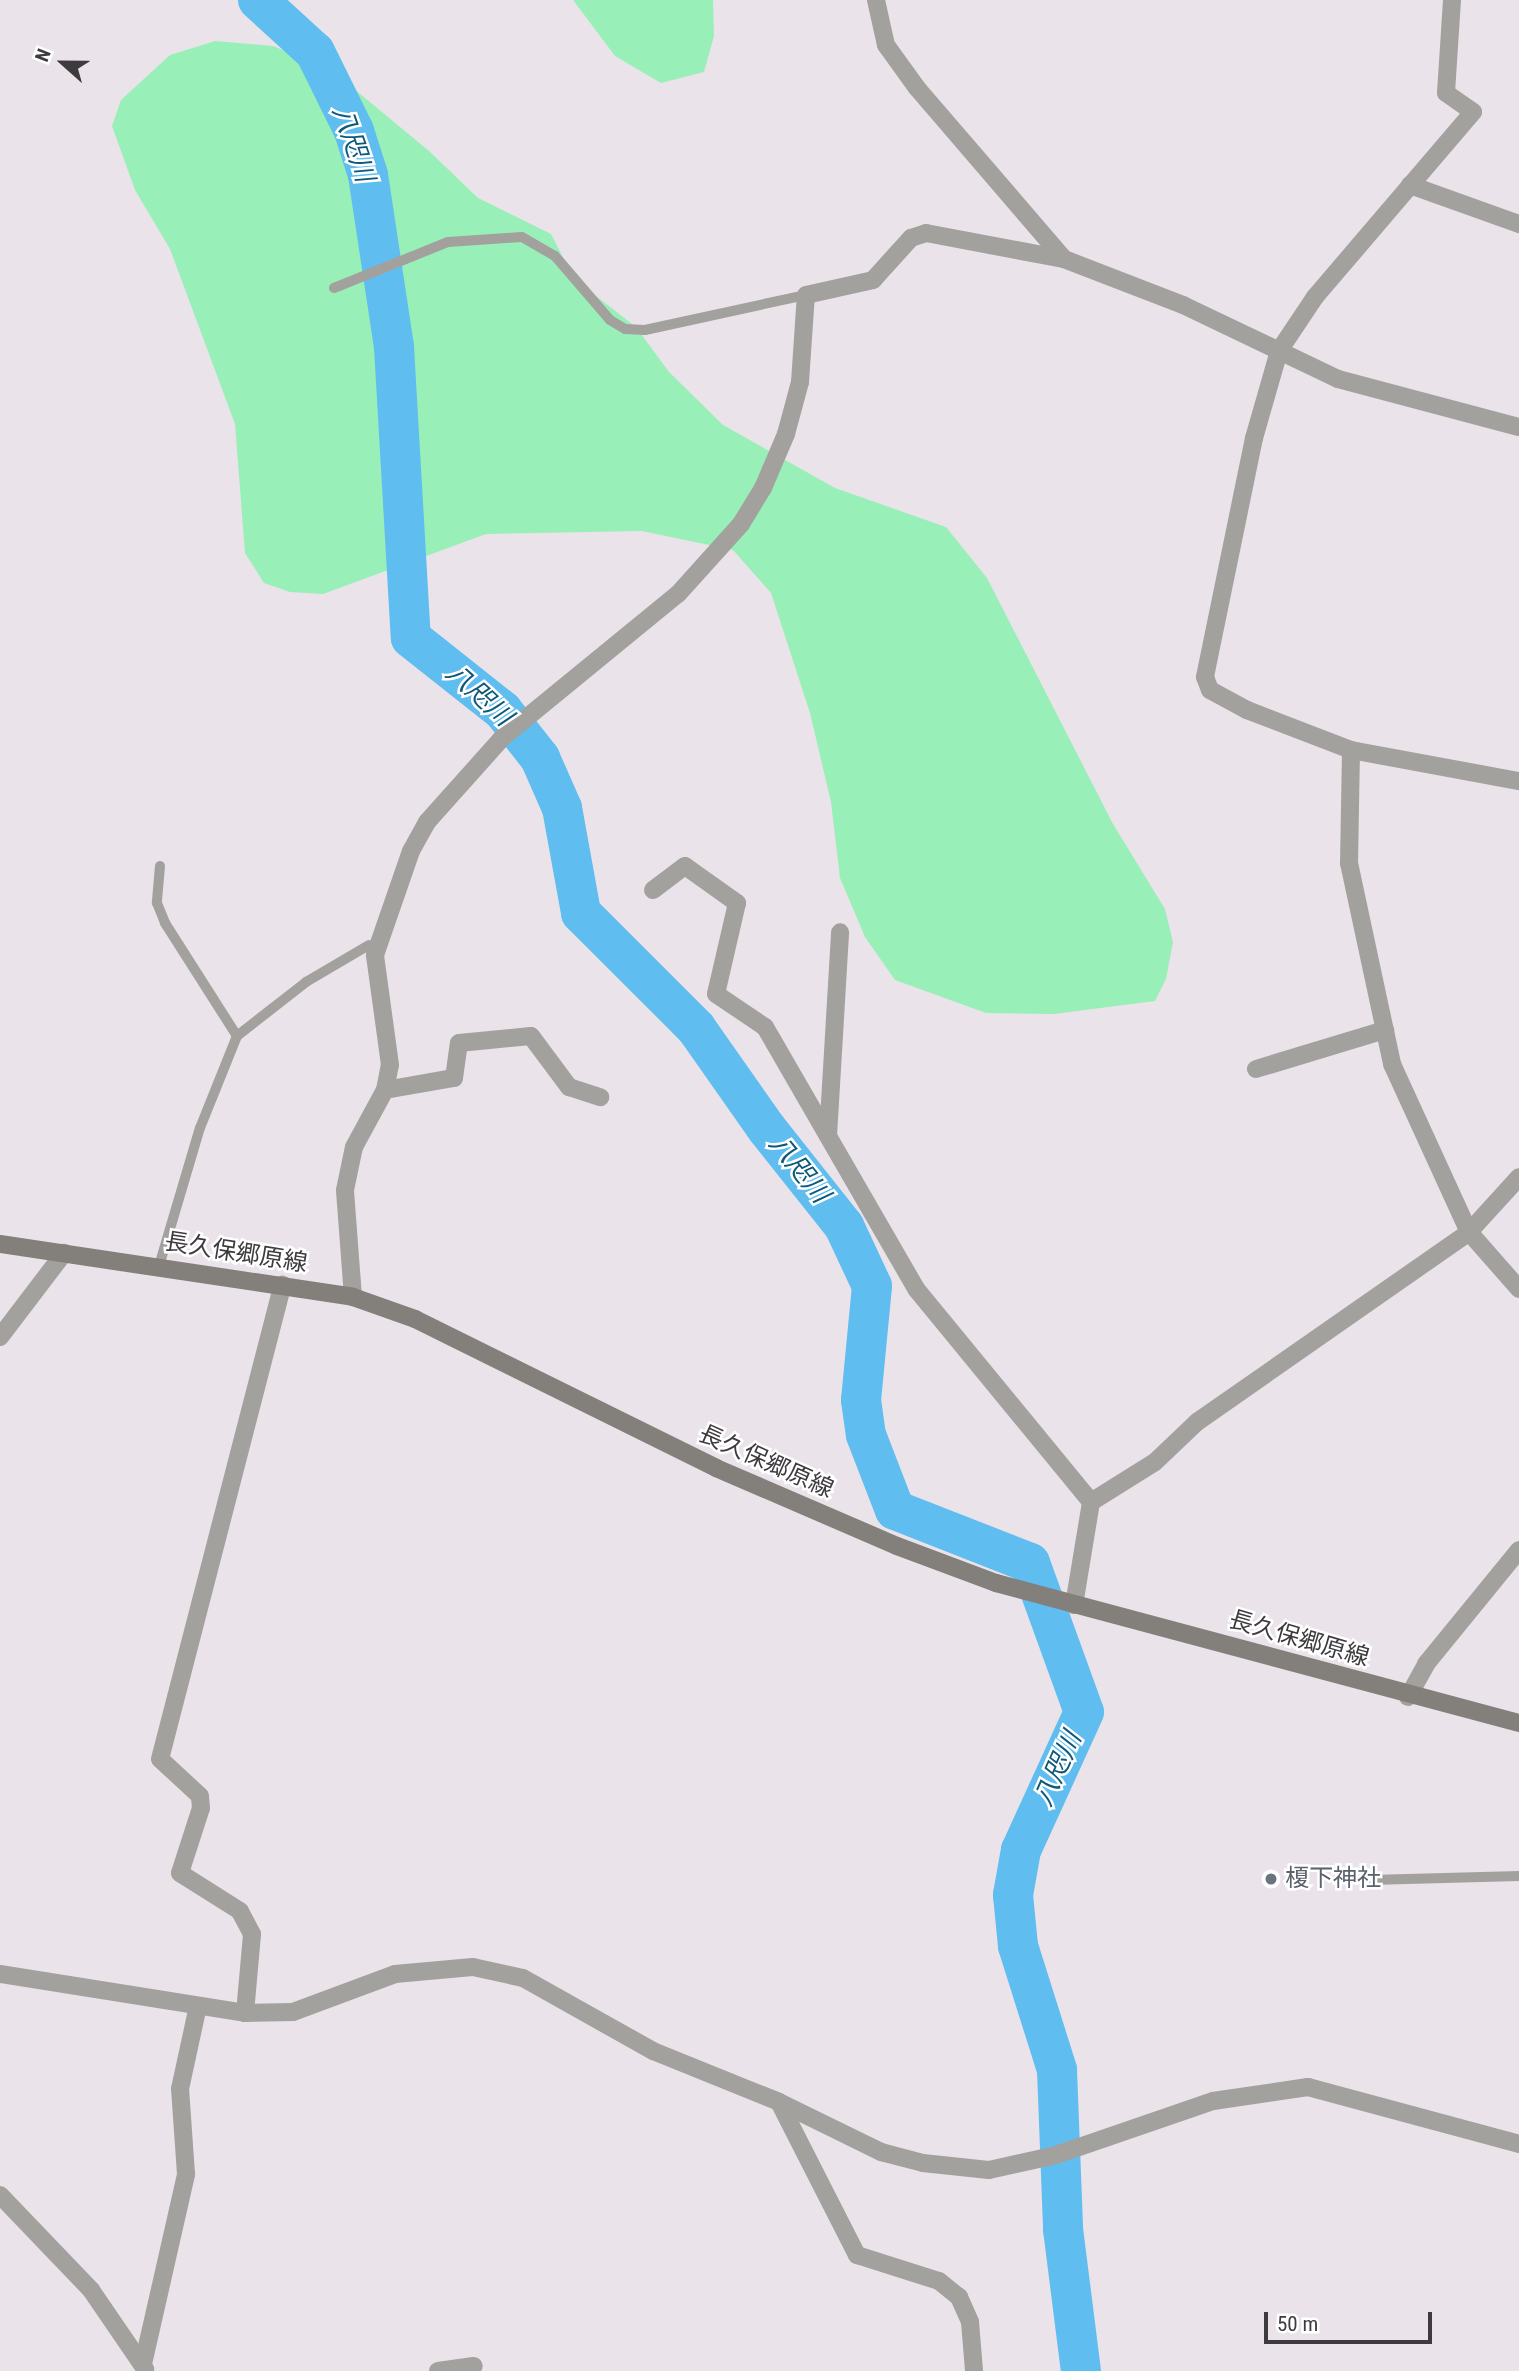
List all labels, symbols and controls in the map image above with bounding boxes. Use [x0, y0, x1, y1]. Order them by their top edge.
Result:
north arrow [28, 28, 98, 98]
text: N [30, 46, 56, 65]
water label: 八咫川 [326, 102, 380, 186]
water label: 八咫川 [440, 657, 518, 733]
water label: 八咫川 [762, 1129, 836, 1209]
street label: 長久保郷原線 [163, 1228, 309, 1278]
street label: 長久保郷原線 [694, 1420, 838, 1504]
street label: 長久保郷原線 [1226, 1605, 1372, 1673]
water label: 八咫川 [1028, 1727, 1088, 1811]
place label: 榎下神社 [1285, 1865, 1381, 1893]
marker: 榎下神社 [1263, 1871, 1279, 1887]
scale bar [1267, 2298, 1435, 2342]
text: 50 m [1277, 2312, 1318, 2336]

